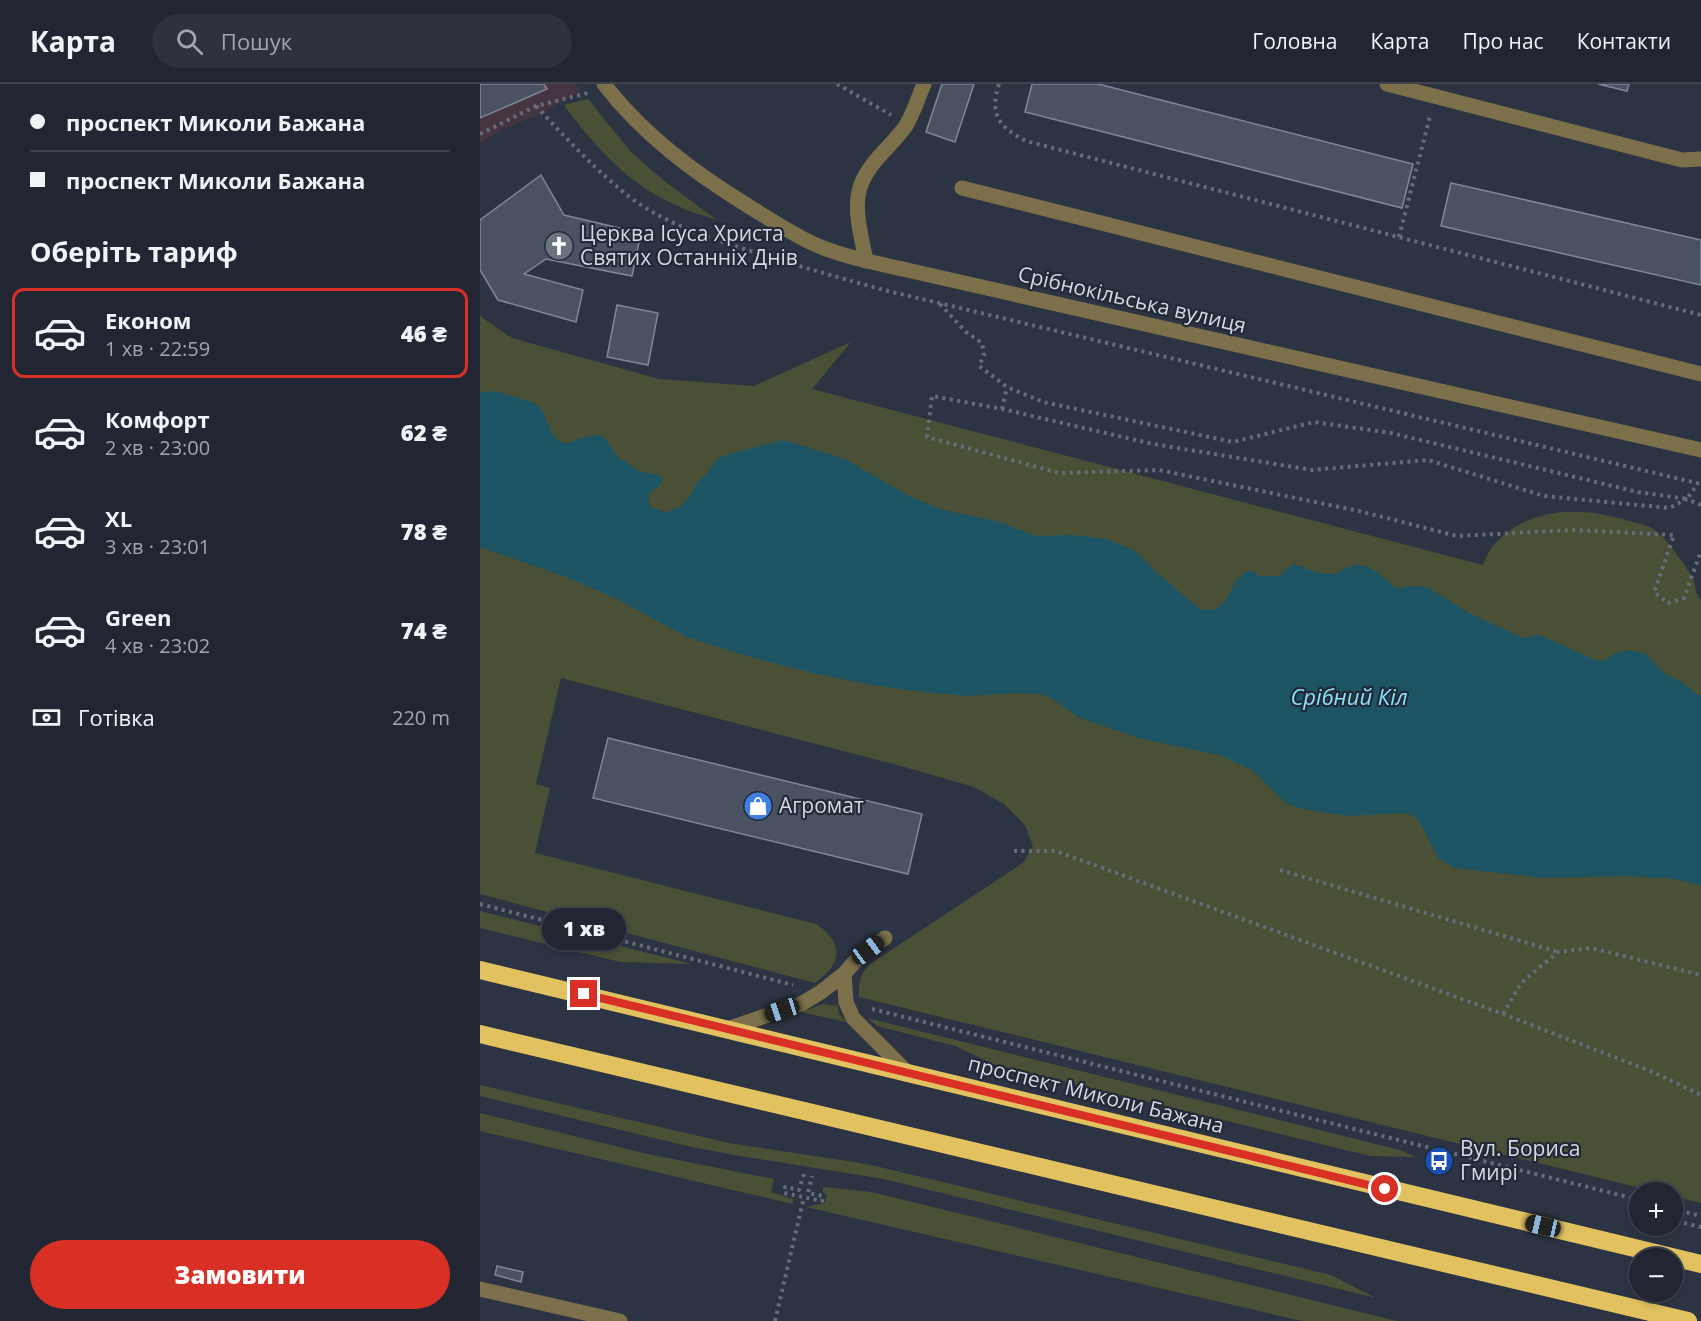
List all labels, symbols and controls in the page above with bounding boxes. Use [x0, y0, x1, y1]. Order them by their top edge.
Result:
search box [152, 14, 572, 68]
text: Карта [30, 22, 116, 60]
icon: search [173, 25, 206, 58]
text: Пошук [221, 26, 292, 56]
text: Головна [1252, 27, 1337, 55]
text: Карта [1370, 27, 1429, 55]
text: Про нас [1462, 27, 1544, 55]
text: Контакти [1577, 27, 1671, 55]
text: проспект Миколи Бажана [66, 107, 365, 137]
text: проспект Миколи Бажана [66, 165, 365, 195]
place label: Церква Ісуса Христа Святих Останніх Днів [580, 219, 798, 271]
church icon: Церква Ісуса Христа Святих Останніх Днів [543, 230, 575, 262]
text: Оберіть тариф [30, 233, 238, 270]
street label: Срібнокільська вулиця [1015, 259, 1249, 339]
text: Економ [105, 305, 191, 335]
icon: car [33, 306, 87, 360]
text: 46 ₴ [401, 318, 447, 348]
text: 1 хв · 22:59 [105, 335, 210, 362]
text: Комфорт [105, 404, 210, 434]
icon: car [33, 405, 87, 459]
text: 62 ₴ [401, 417, 447, 447]
text: 2 хв · 23:00 [105, 434, 210, 461]
text: XL [105, 503, 132, 533]
icon: car [33, 504, 87, 558]
text: 78 ₴ [401, 516, 447, 546]
text: 3 хв · 23:01 [105, 533, 210, 560]
text: Green [105, 602, 171, 632]
icon: car [33, 603, 87, 657]
text: 74 ₴ [401, 615, 447, 645]
text: 4 хв · 23:02 [105, 632, 210, 659]
water label: Срібний Кіл [1290, 681, 1408, 711]
icon: cash [30, 701, 63, 734]
text: Готівка [78, 702, 155, 732]
text: 220 m [392, 704, 450, 731]
shop icon: Агромат [742, 790, 774, 822]
place label: Агромат [779, 791, 864, 819]
callout: 1 хв [542, 907, 626, 949]
text: 1 хв [563, 915, 605, 942]
car [848, 932, 888, 968]
route end [570, 980, 597, 1007]
car [762, 996, 802, 1024]
street label: проспект Миколи Бажана [965, 1049, 1227, 1139]
place label: Вул. Бориса Гмирі [1460, 1134, 1580, 1186]
bus stop icon: Вул. Бориса Гмирі [1423, 1145, 1455, 1177]
route start [1371, 1175, 1398, 1202]
map controls [1629, 1182, 1683, 1302]
button: + [1629, 1182, 1683, 1236]
car [1523, 1213, 1563, 1239]
button: Замовити [30, 1240, 450, 1309]
button: − [1629, 1248, 1683, 1302]

